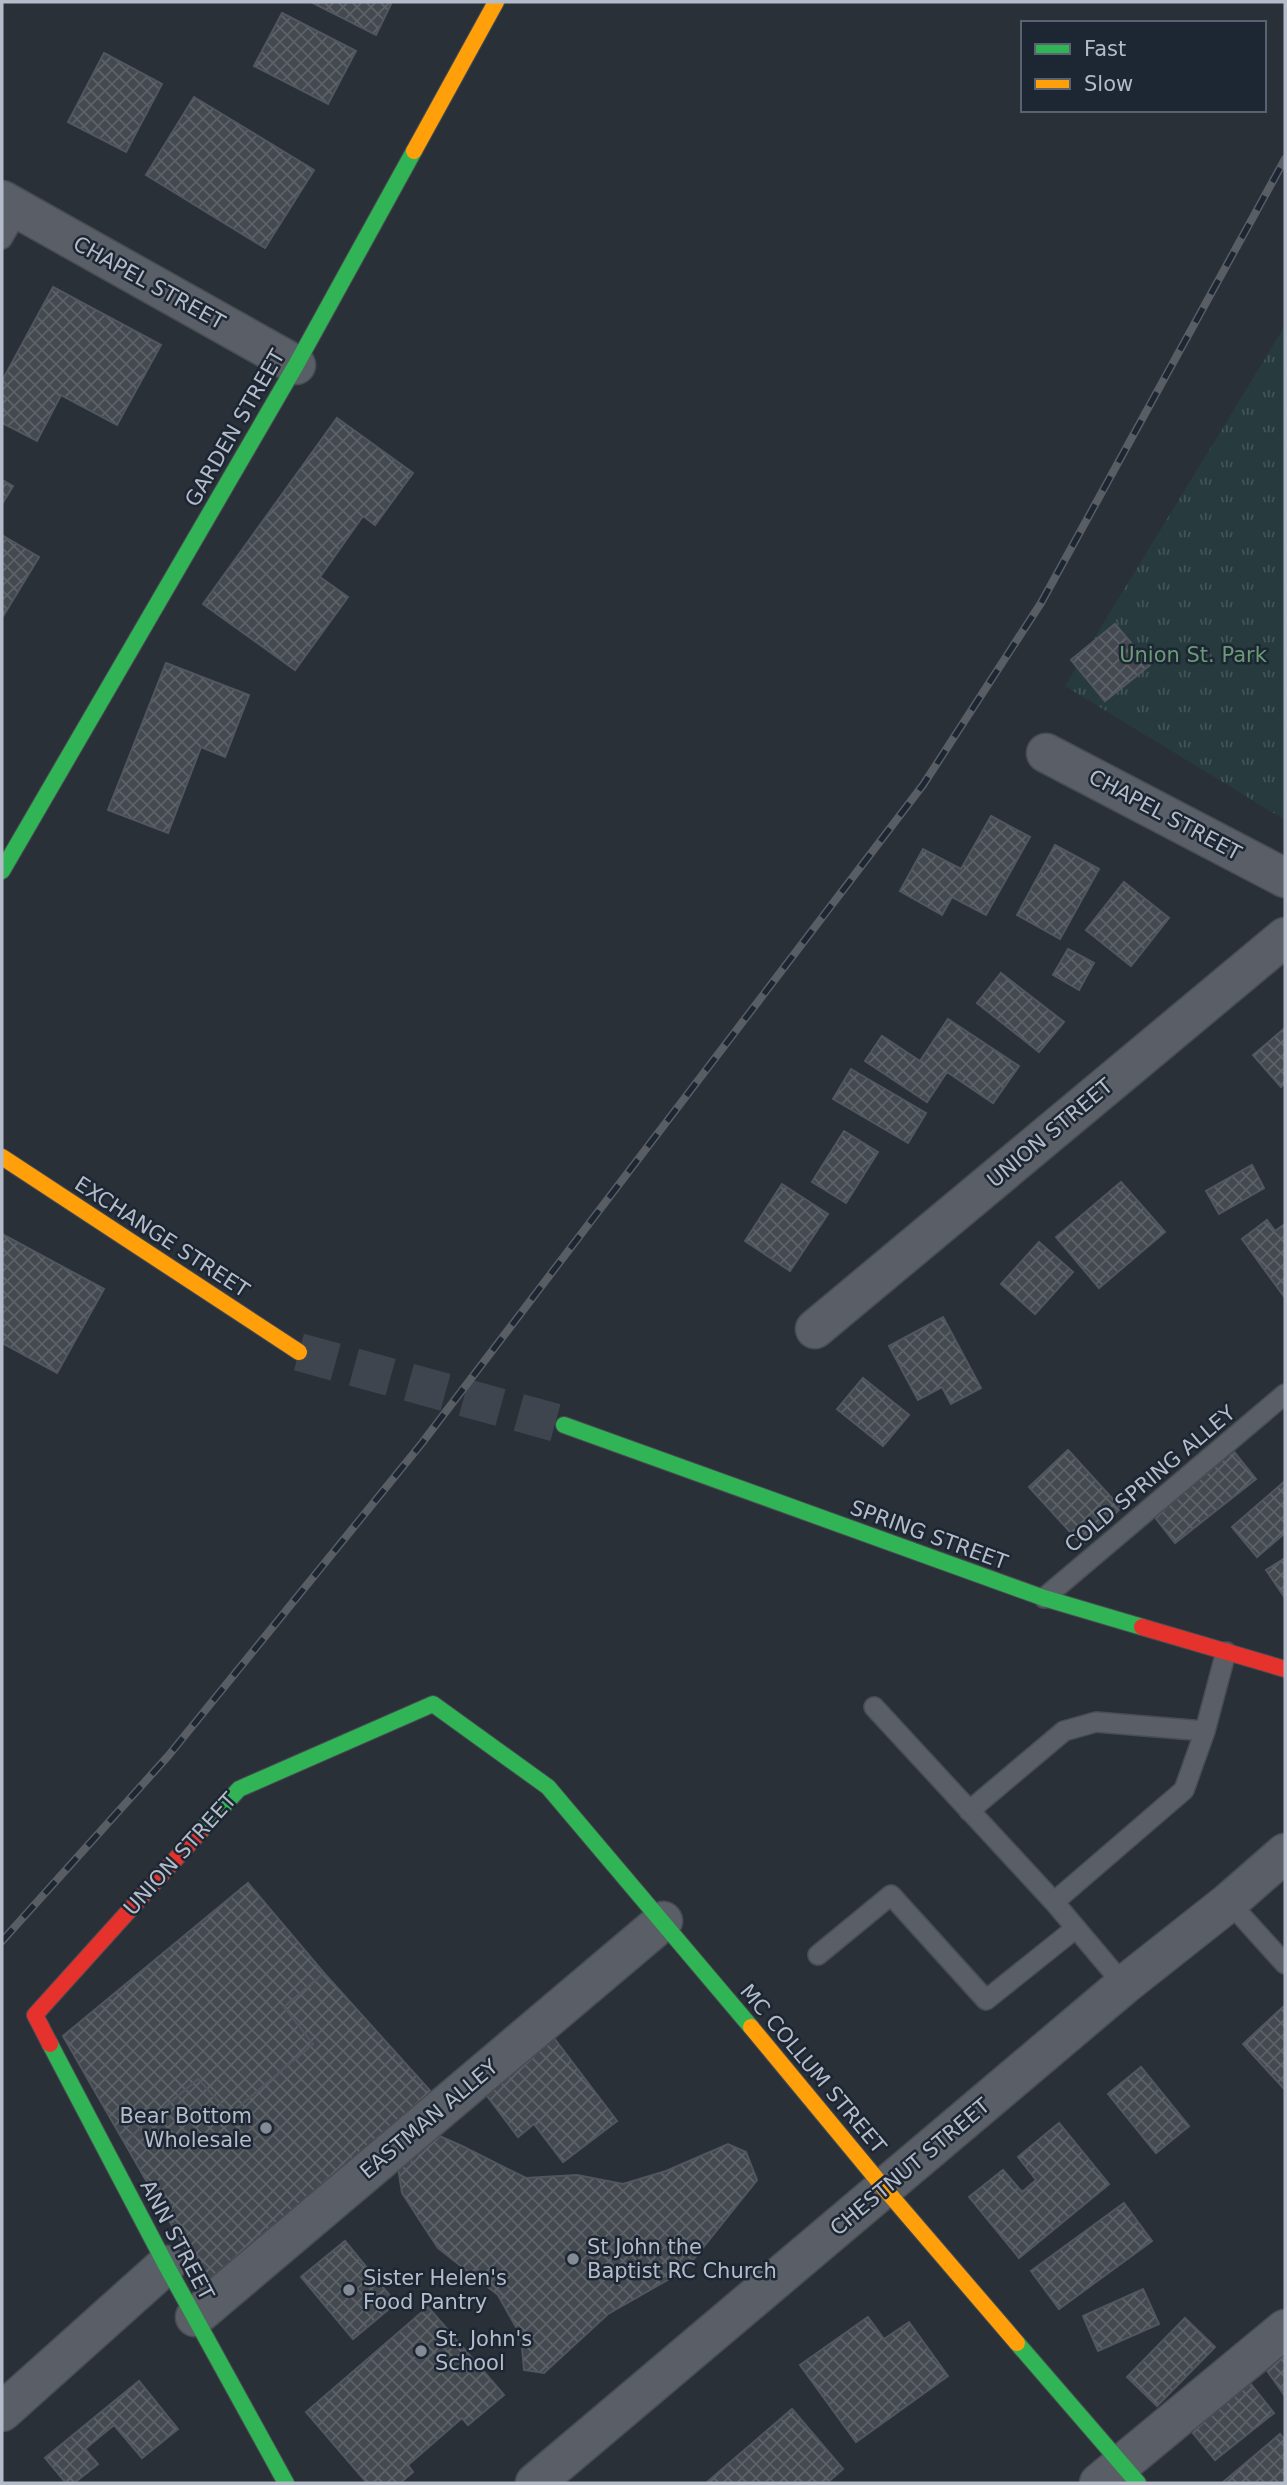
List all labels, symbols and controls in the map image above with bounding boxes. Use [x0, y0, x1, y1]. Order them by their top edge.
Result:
legend [1021, 21, 1266, 112]
text: Fast [1084, 37, 1126, 61]
text: Slow [1084, 72, 1133, 96]
street label: CHAPEL STREET [69, 231, 229, 335]
street label: GARDEN STREET [180, 345, 290, 511]
park label: Union St. Park [1119, 643, 1268, 667]
street label: CHAPEL STREET [1085, 765, 1245, 865]
street label: UNION STREET [982, 1073, 1118, 1192]
street label: EXCHANGE STREET [70, 1172, 254, 1302]
street label: COLD SPRING ALLEY [1060, 1401, 1240, 1557]
street label: SPRING STREET [847, 1495, 1011, 1575]
street label: UNION STREET [119, 1788, 241, 1920]
street label: MC COLLUM STREET [735, 1980, 891, 2159]
street label: EASTMAN ALLEY [355, 2054, 503, 2184]
street label: CHESTNUT STREET [825, 2093, 995, 2241]
place label: Bear Bottom Wholesale [119, 2104, 252, 2152]
marker: Bear Bottom Wholesale [258, 2120, 274, 2136]
street label: ANN STREET [135, 2176, 219, 2304]
place label: St John the Baptist RC Church [587, 2235, 777, 2283]
marker: St John the Baptist RC Church [565, 2251, 581, 2267]
place label: Sister Helen's Food Pantry [363, 2266, 507, 2314]
marker: Sister Helen's Food Pantry [341, 2282, 357, 2298]
place label: St. John's School [435, 2327, 532, 2375]
marker: St. John's School [413, 2343, 429, 2359]

